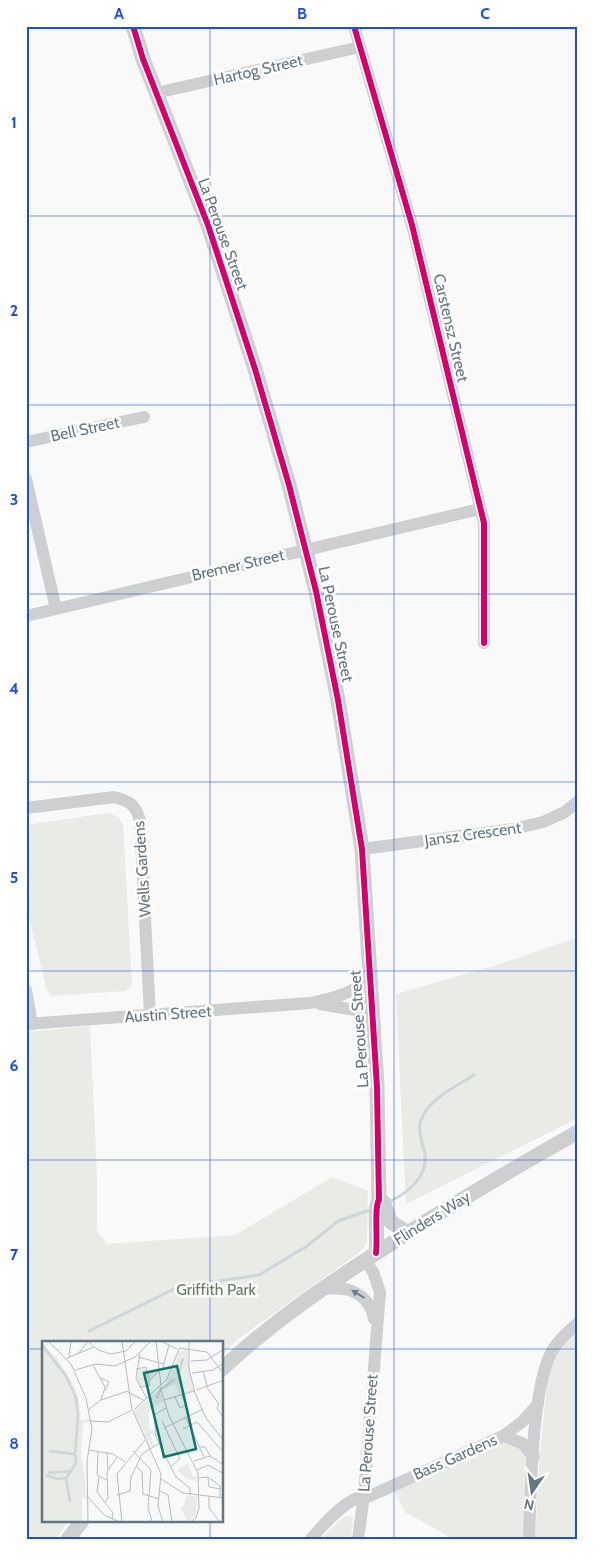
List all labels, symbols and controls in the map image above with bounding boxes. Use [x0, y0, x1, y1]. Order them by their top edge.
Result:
text: A [114, 4, 124, 23]
text: B [297, 4, 307, 23]
text: C [480, 4, 490, 23]
street label: Hartog Street [212, 50, 305, 89]
text: 1 [11, 113, 17, 132]
street label: La Perouse Street [194, 175, 252, 293]
street label: Carstensz Street [429, 272, 473, 385]
text: 2 [10, 301, 18, 320]
street label: Bell Street [49, 412, 122, 446]
text: 3 [10, 490, 18, 509]
street label: Bremer Street [190, 545, 287, 585]
street label: La Perouse Street [314, 564, 358, 684]
text: 4 [9, 679, 19, 698]
street label: Jansz Crescent [423, 818, 523, 850]
street label: Wells Gardens [129, 820, 155, 918]
text: 5 [10, 868, 18, 887]
street label: La Perouse Street [345, 969, 373, 1089]
street label: Austin Street [124, 1001, 213, 1027]
text: 6 [10, 1056, 19, 1075]
street label: Flinders Way [390, 1187, 474, 1249]
text: 7 [10, 1245, 19, 1264]
park label: Griffith Park [176, 1280, 257, 1299]
one-way arrow [351, 1290, 365, 1299]
inset map [42, 1341, 224, 1522]
street label: La Perouse Street [354, 1373, 382, 1493]
street label: Bass Gardens [410, 1430, 500, 1484]
text: 8 [9, 1434, 19, 1453]
north arrow [506, 1468, 556, 1518]
text: N [522, 1495, 536, 1515]

